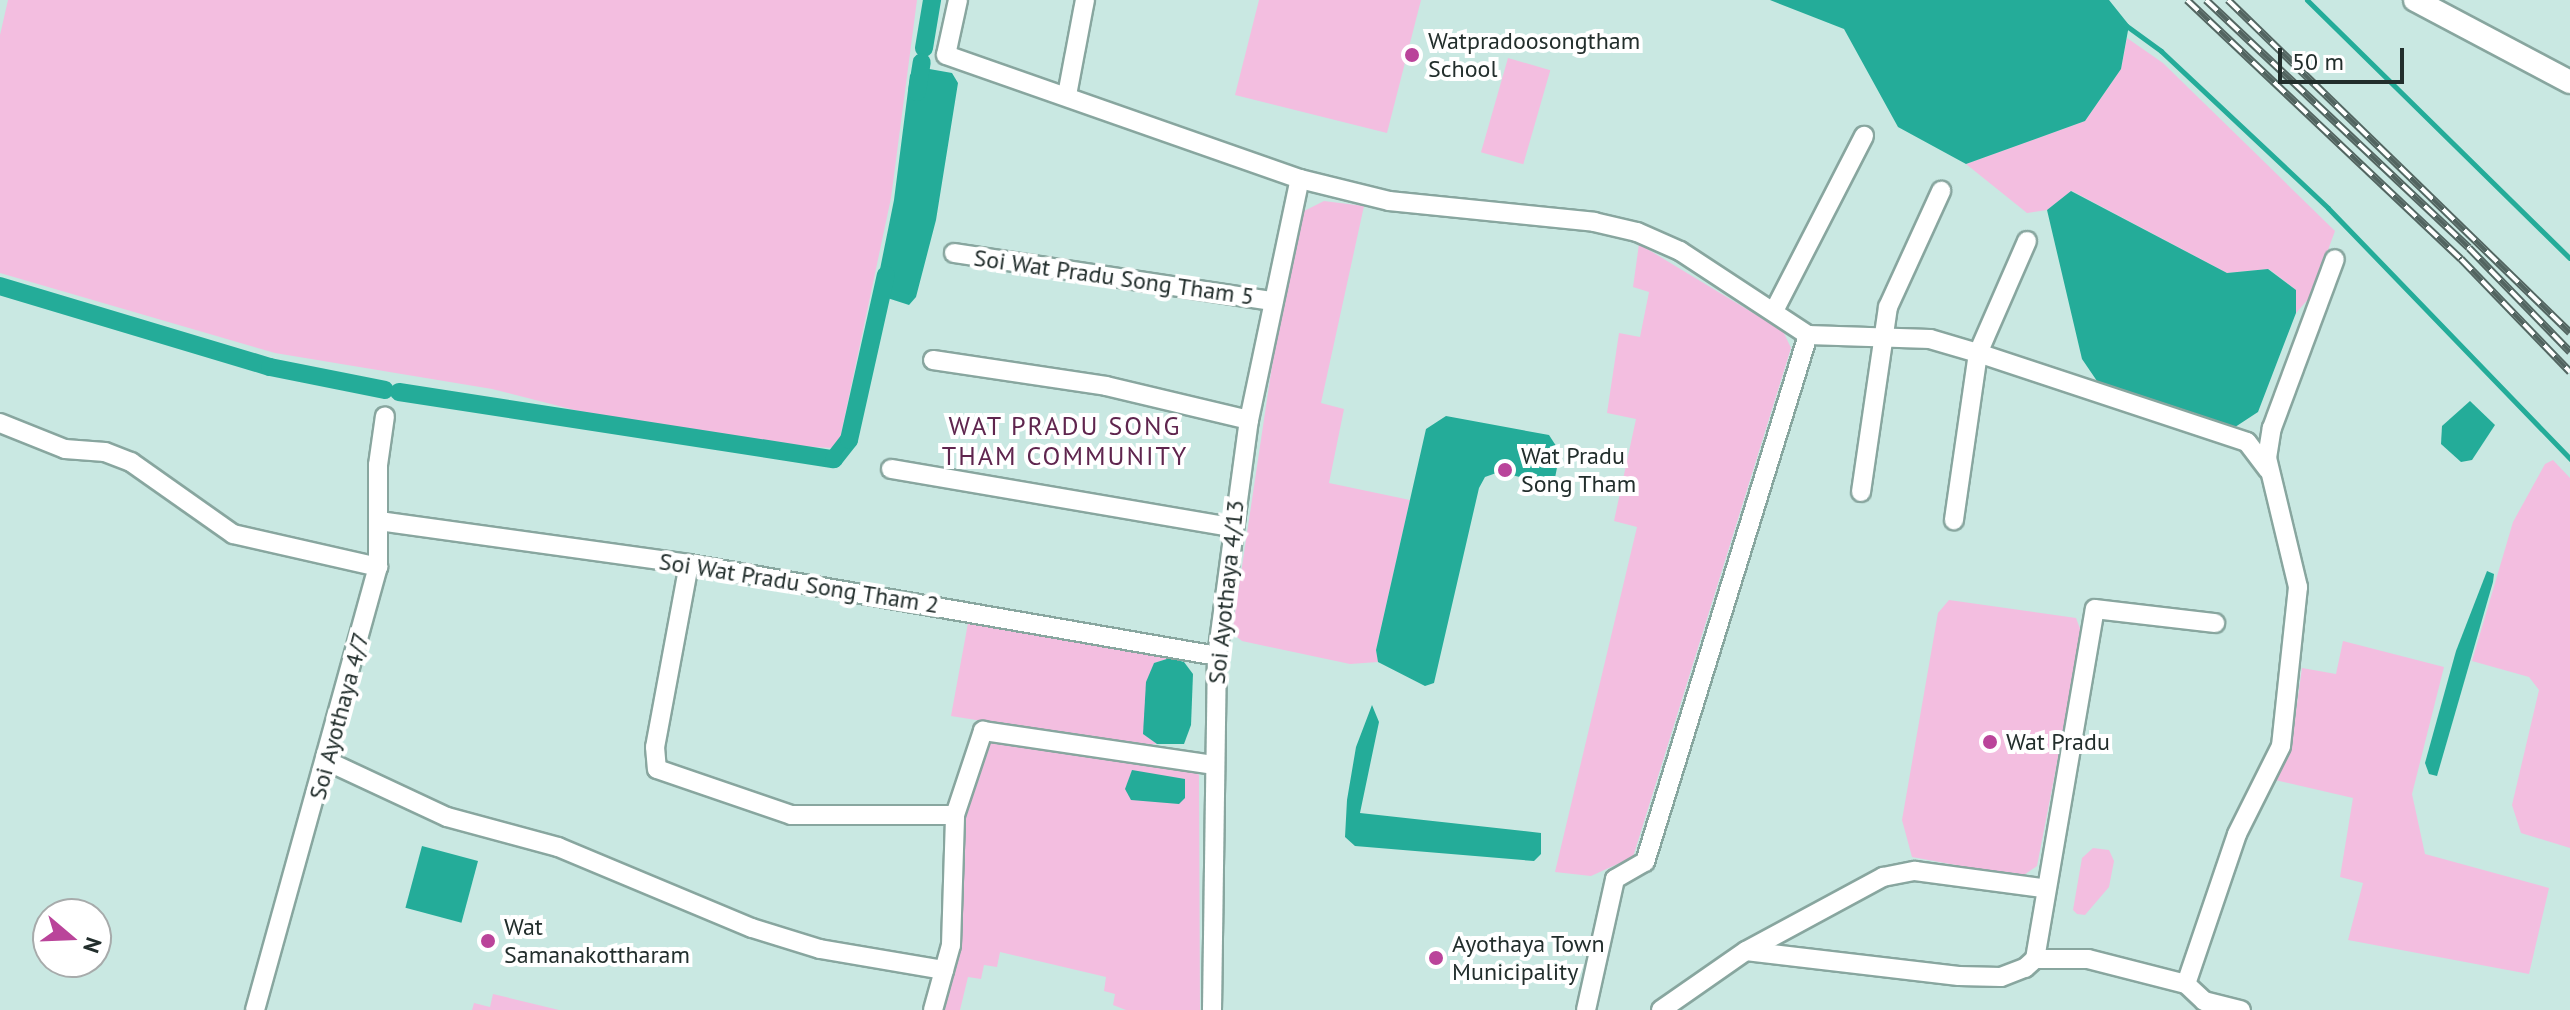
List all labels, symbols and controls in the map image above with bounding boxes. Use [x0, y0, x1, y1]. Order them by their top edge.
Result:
place label: Watpradoosongtham School [1428, 27, 1640, 83]
scale bar [2282, 32, 2408, 82]
marker: Watpradoosongtham School [1403, 46, 1421, 64]
text: 50 m [2292, 46, 2344, 77]
street label: Soi Wat Pradu Song Tham 5 [971, 243, 1257, 311]
district label: WAT PRADU SONG THAM COMMUNITY [942, 410, 1188, 472]
place label: Wat Pradu Song Tham [1521, 442, 1637, 498]
marker: Wat Pradu Song Tham [1496, 461, 1514, 479]
street label: Soi Ayothaya 4/13 [1202, 498, 1250, 686]
street label: Soi Wat Pradu Song Tham 2 [656, 547, 942, 619]
street label: Soi Ayothaya 4/7 [303, 629, 375, 803]
place label: Wat Pradu [2006, 728, 2110, 756]
marker: Wat Pradu [1981, 733, 1999, 751]
north arrow [32, 898, 112, 978]
place label: Wat Samanakottharam [504, 913, 690, 969]
place label: Ayothaya Town Municipality [1452, 930, 1605, 986]
marker: Wat Samanakottharam [479, 932, 497, 950]
text: N [77, 934, 108, 957]
marker: Ayothaya Town Municipality [1427, 949, 1445, 967]

